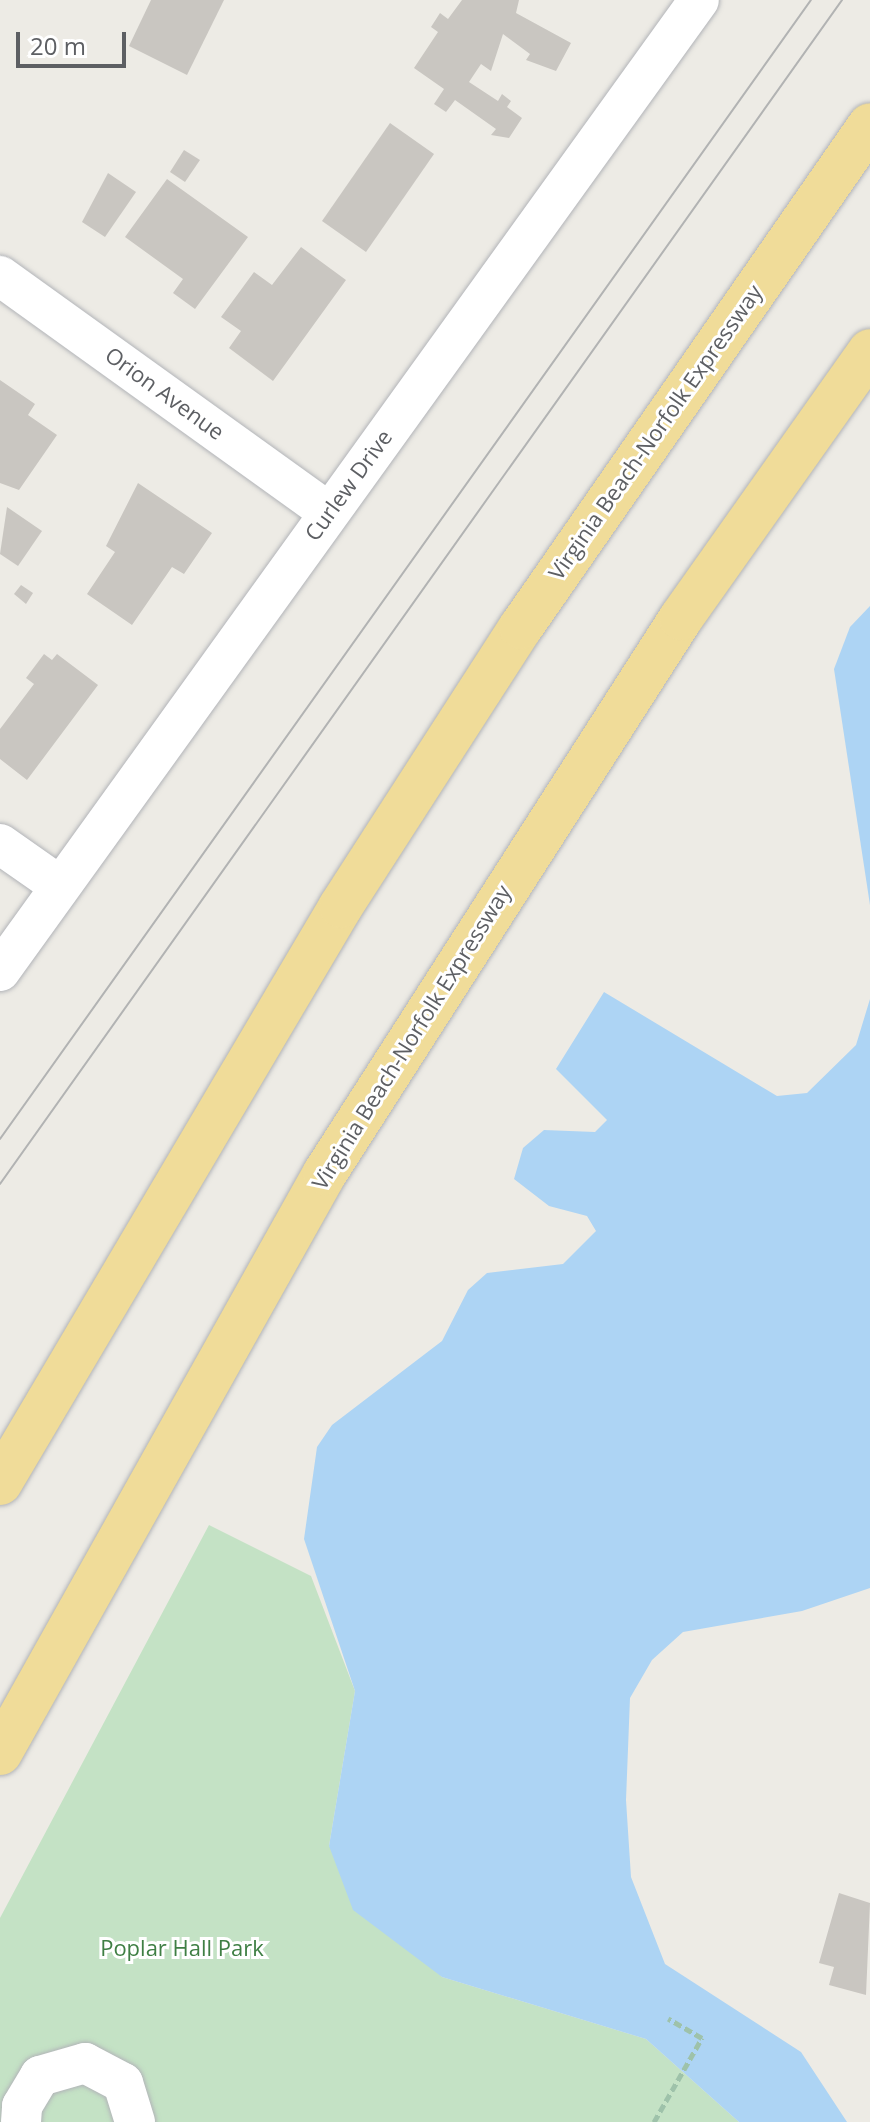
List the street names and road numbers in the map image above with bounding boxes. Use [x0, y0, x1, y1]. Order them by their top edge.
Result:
street label: Virginia Beach-Norfolk Expressway [543, 279, 767, 585]
street label: Orion Avenue [100, 341, 230, 445]
street label: Curlew Drive [299, 424, 397, 546]
street label: Virginia Beach-Norfolk Expressway [306, 880, 516, 1194]

